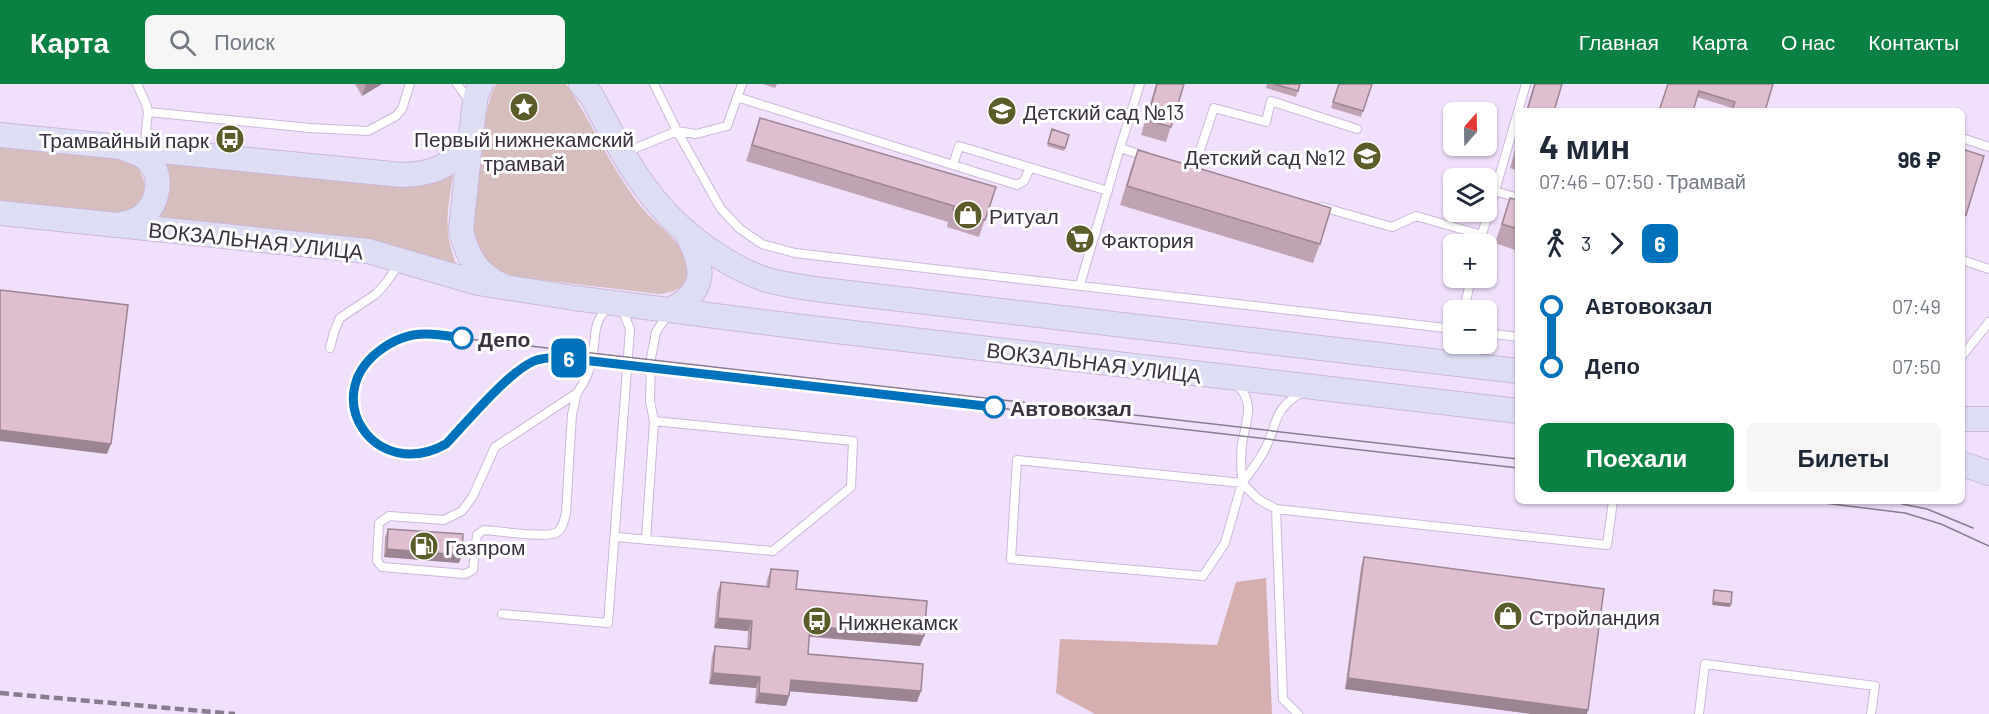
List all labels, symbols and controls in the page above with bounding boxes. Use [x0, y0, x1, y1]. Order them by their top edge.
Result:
search box [145, 15, 565, 69]
text: Карта [30, 25, 109, 59]
icon: search [166, 26, 199, 59]
text: Поиск [214, 28, 275, 54]
text: Главная [1579, 29, 1659, 54]
text: Карта [1692, 29, 1748, 54]
text: О нас [1781, 29, 1835, 54]
text: Контакты [1868, 29, 1959, 54]
place icon: Первый нижнекамский трамвай [508, 91, 540, 123]
school or university icon: Детский сад №13 [986, 95, 1018, 127]
place label: Детский сад №13 [1023, 99, 1184, 124]
north arrow [1443, 102, 1497, 156]
map controls [1443, 102, 1497, 354]
bus stop icon: Трамвайный парк [214, 123, 246, 155]
place label: Первый нижнекамский трамвай [414, 126, 634, 175]
text: 4 мин [1539, 126, 1630, 166]
place label: Трамвайный парк [39, 127, 210, 152]
school or university icon: Детский сад №12 [1351, 140, 1383, 172]
place label: Детский сад №12 [1184, 144, 1346, 169]
text: 96 ₽ [1898, 146, 1941, 172]
button: layers [1443, 168, 1497, 222]
text: 07:46 – 07:50 · Трамвай [1539, 169, 1746, 193]
shop icon: Ритуал [952, 199, 984, 231]
place label: Ритуал [989, 203, 1059, 228]
street label: ВОКЗАЛЬНАЯ УЛИЦА [147, 216, 365, 264]
supermarket icon: Фактория [1064, 223, 1096, 255]
place label: Фактория [1101, 227, 1194, 252]
icon: walk [1539, 227, 1572, 260]
icon: forward [1600, 227, 1633, 260]
text: 3 [1581, 231, 1591, 255]
text: 6 [1654, 231, 1666, 256]
button: + [1443, 234, 1497, 288]
text: Автовокзал [1585, 292, 1713, 318]
text: 07:49 [1892, 294, 1941, 318]
button: − [1443, 300, 1497, 354]
place label: Депо [478, 326, 530, 351]
marker: Депо [451, 327, 473, 349]
street label: ВОКЗАЛЬНАЯ УЛИЦА [985, 336, 1203, 388]
line badge: 6 [550, 338, 588, 378]
text: 6 [563, 346, 575, 371]
text: Депо [1585, 352, 1640, 378]
text: 07:50 [1892, 354, 1941, 378]
place label: Автовокзал [1010, 395, 1132, 420]
marker: Автовокзал [983, 396, 1005, 418]
button: Поехали [1539, 423, 1734, 492]
button: Билеты [1746, 423, 1941, 492]
fuel station icon: Газпром [408, 530, 440, 562]
place label: Газпром [445, 534, 525, 559]
shop icon: Стройландия [1492, 600, 1524, 632]
place label: Стройландия [1529, 604, 1660, 629]
bus stop icon: Нижнекамск [801, 605, 833, 637]
place label: Нижнекамск [838, 609, 958, 634]

